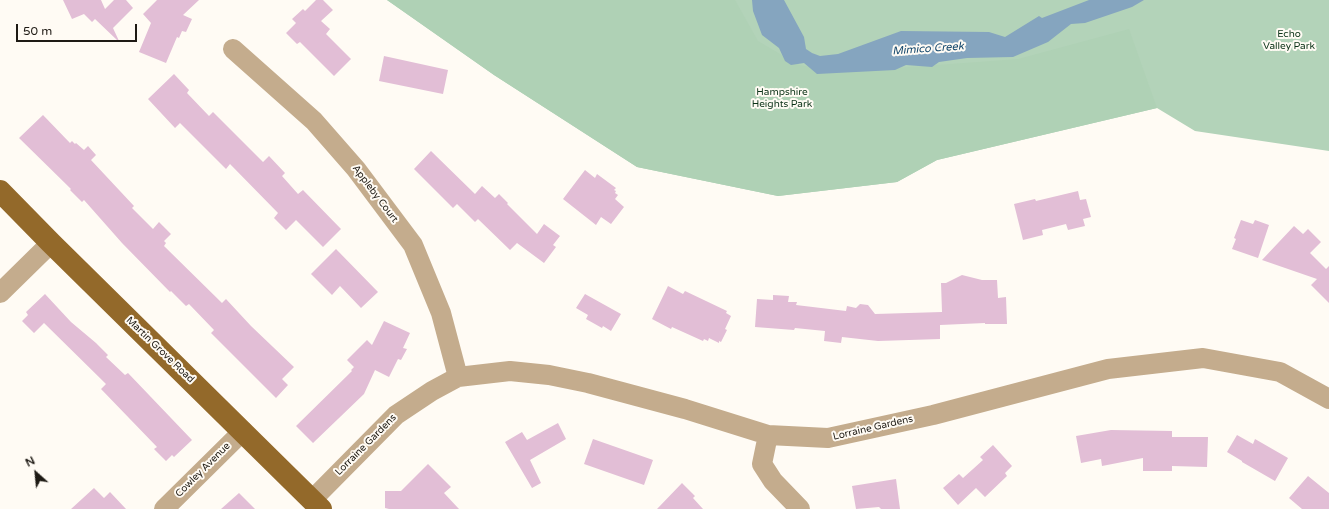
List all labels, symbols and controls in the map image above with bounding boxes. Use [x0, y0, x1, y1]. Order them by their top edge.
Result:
scale bar [18, 16, 139, 42]
text: 50 m [23, 24, 52, 38]
park label: Echo Valley Park [1263, 28, 1315, 52]
water label: Mimico Creek [892, 40, 964, 58]
park label: Hampshire Heights Park [752, 86, 812, 110]
street label: Appleby Court [349, 163, 401, 225]
street label: Martin Grove Road [123, 314, 197, 386]
street label: Lorraine Gardens [333, 412, 399, 478]
street label: Lorraine Gardens [832, 413, 914, 443]
street label: Cowley Avenue [173, 440, 233, 500]
north arrow [16, 453, 56, 493]
text: N [23, 454, 37, 470]

